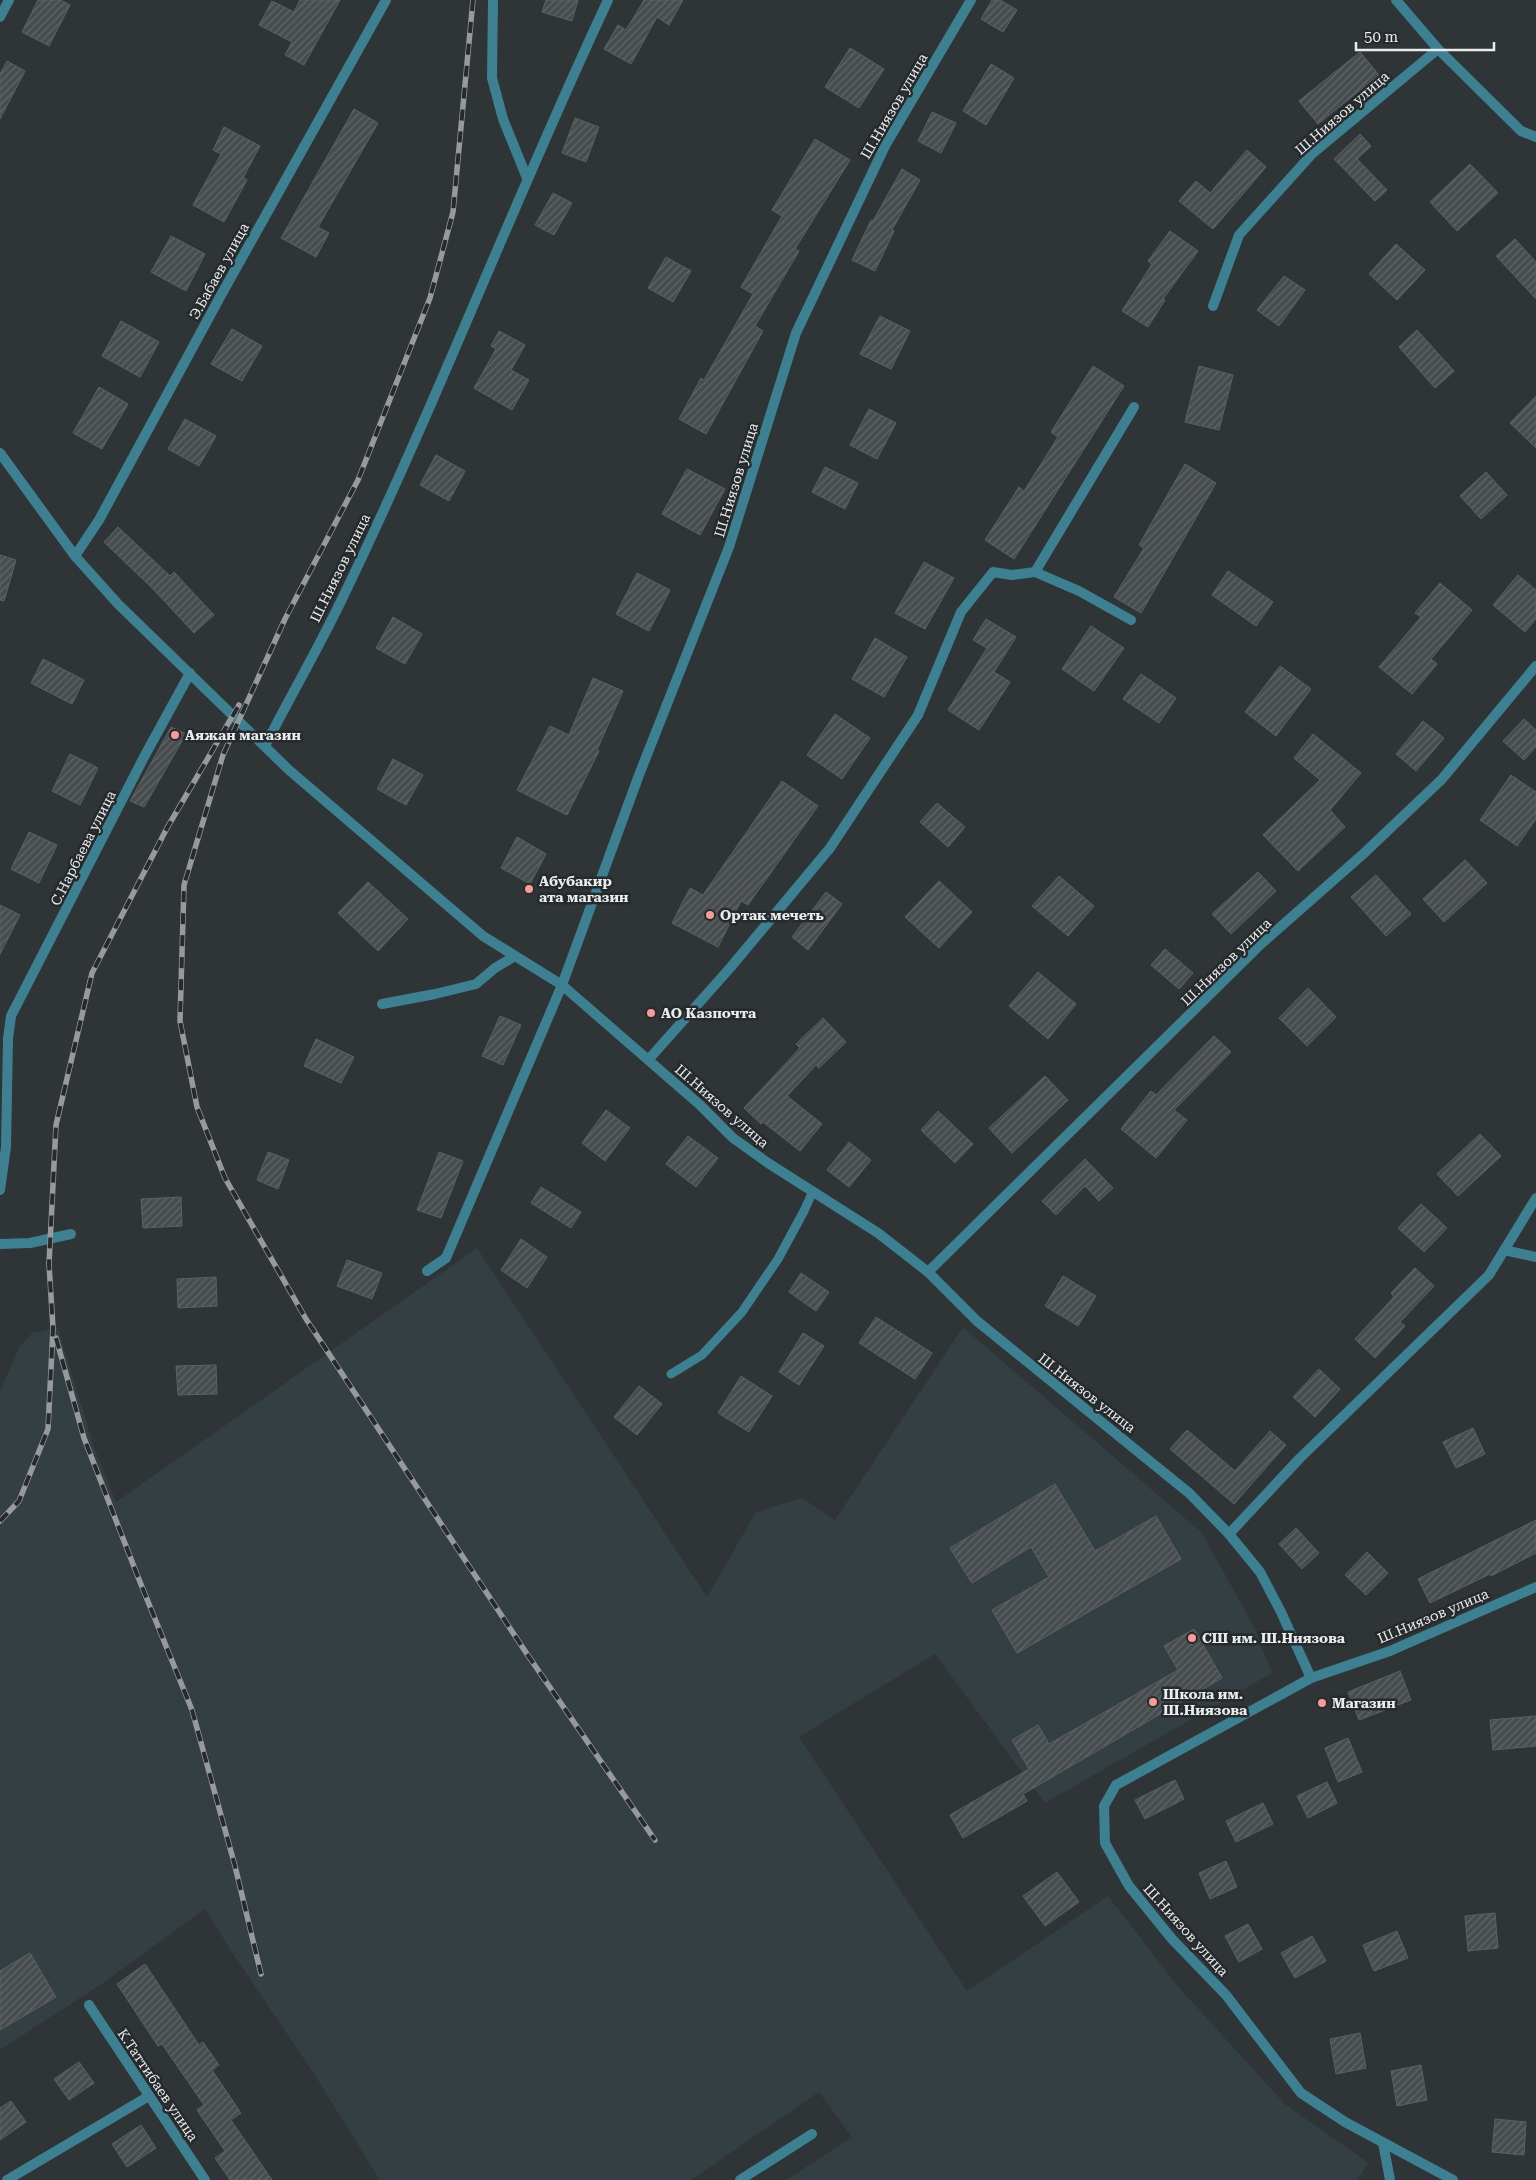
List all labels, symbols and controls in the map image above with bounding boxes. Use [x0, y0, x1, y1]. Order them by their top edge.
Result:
scale bar [1356, 20, 1494, 52]
text: 50 m [1364, 28, 1399, 46]
street label: Ш.Ниязов улица [857, 50, 931, 161]
street label: Ш.Ниязов улица [1292, 68, 1392, 158]
street label: Э.Бабаев улица [186, 220, 252, 322]
street label: Ш.Ниязов улица [711, 420, 761, 539]
street label: Ш.Ниязов улица [307, 511, 373, 625]
place label: Аяжан магазин [185, 727, 301, 743]
marker: Аяжан магазин [169, 729, 181, 741]
street label: С.Нарбаева улица [47, 788, 119, 908]
place label: Абубакир ата магазин [539, 873, 629, 905]
marker: Абубакир ата магазин [523, 883, 535, 895]
place label: Ортак мечеть [720, 907, 824, 923]
marker: Ортак мечеть [704, 909, 716, 921]
street label: Ш.Ниязов улица [1178, 915, 1275, 1009]
place label: АО Казпочта [661, 1005, 757, 1021]
marker: АО Казпочта [645, 1007, 657, 1019]
street label: Ш.Ниязов улица [672, 1061, 772, 1151]
street label: Ш.Ниязов улица [1035, 1350, 1139, 1436]
street label: Ш.Ниязов улица [1375, 1585, 1491, 1647]
place label: СШ им. Ш.Ниязова [1202, 1630, 1346, 1646]
marker: СШ им. Ш.Ниязова [1186, 1632, 1198, 1644]
place label: Школа им. Ш.Ниязова [1163, 1686, 1248, 1718]
place label: Магазин [1332, 1695, 1396, 1711]
marker: Школа им. Ш.Ниязова [1147, 1696, 1159, 1708]
marker: Магазин [1316, 1697, 1328, 1709]
street label: Ш.Ниязов улица [1140, 1880, 1232, 1980]
street label: К.Таттибаев улица [114, 2026, 202, 2145]

